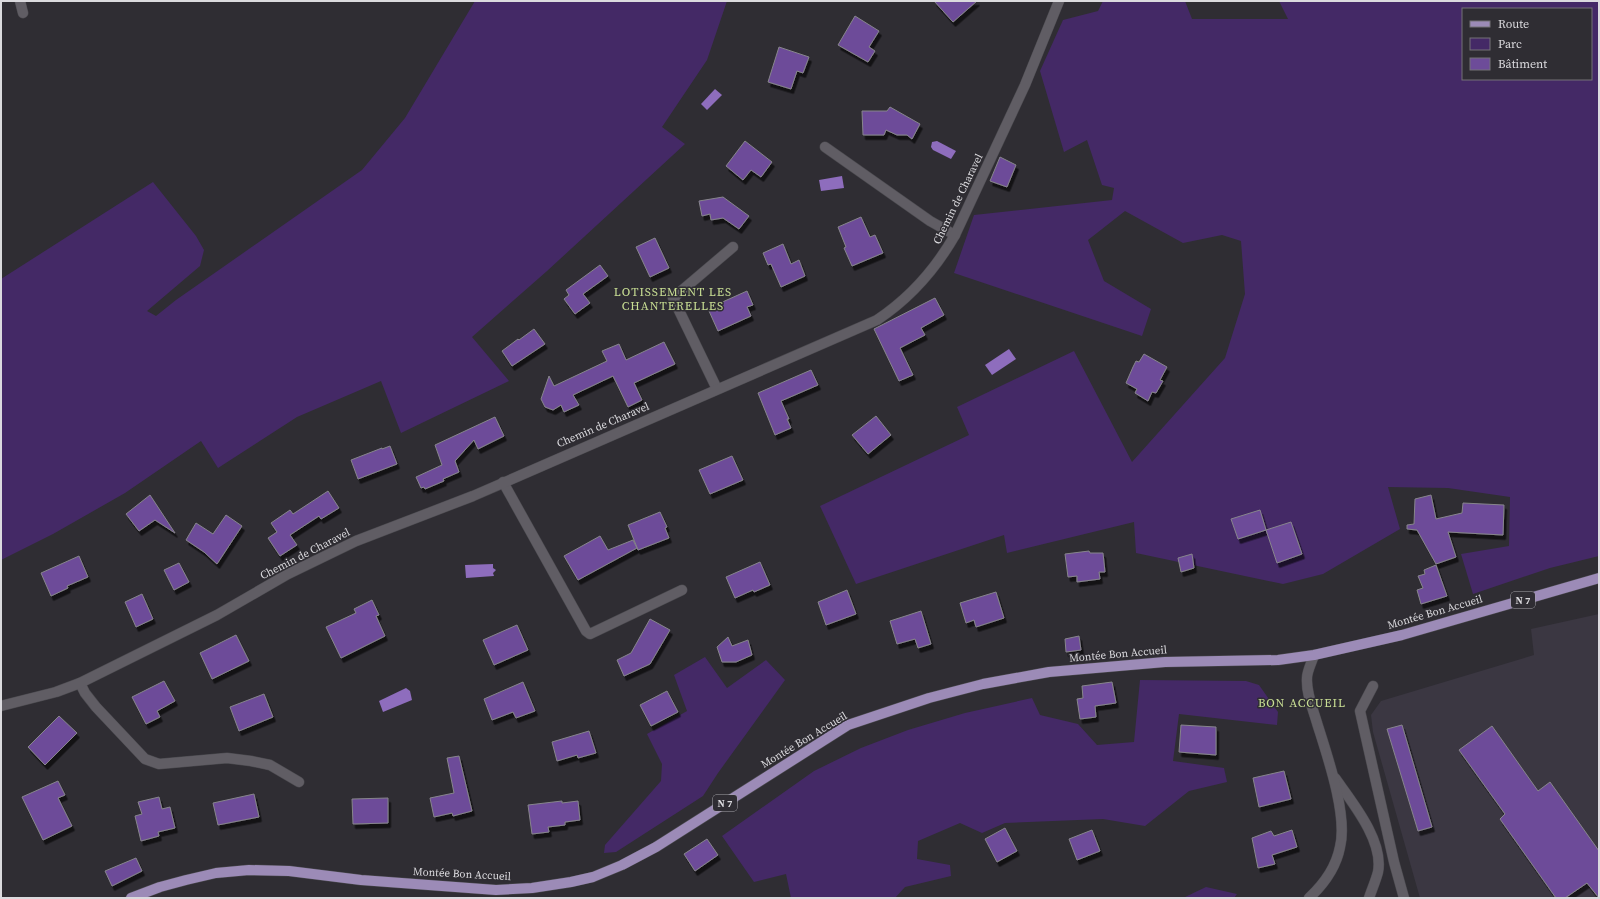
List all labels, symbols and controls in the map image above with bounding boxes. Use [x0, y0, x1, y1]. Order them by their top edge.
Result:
legend [1462, 8, 1592, 80]
text: Route [1498, 16, 1529, 32]
text: Parc [1498, 36, 1522, 52]
text: Bâtiment [1498, 56, 1547, 72]
street label: Chemin de Charavel [930, 151, 986, 247]
district label: LOTISSEMENT LES CHANTERELLES [614, 284, 732, 314]
street label: Chemin de Charavel [554, 399, 652, 451]
street label: Chemin de Charavel [257, 525, 353, 583]
street label: Montée Bon Accueil [1386, 591, 1484, 633]
road number: N 7 [1511, 592, 1535, 608]
street label: Montée Bon Accueil [1068, 642, 1168, 666]
district label: BON ACCUEIL [1258, 695, 1346, 711]
street label: Montée Bon Accueil [758, 708, 850, 772]
road number: N 7 [713, 795, 737, 811]
street label: Montée Bon Accueil [413, 864, 511, 884]

